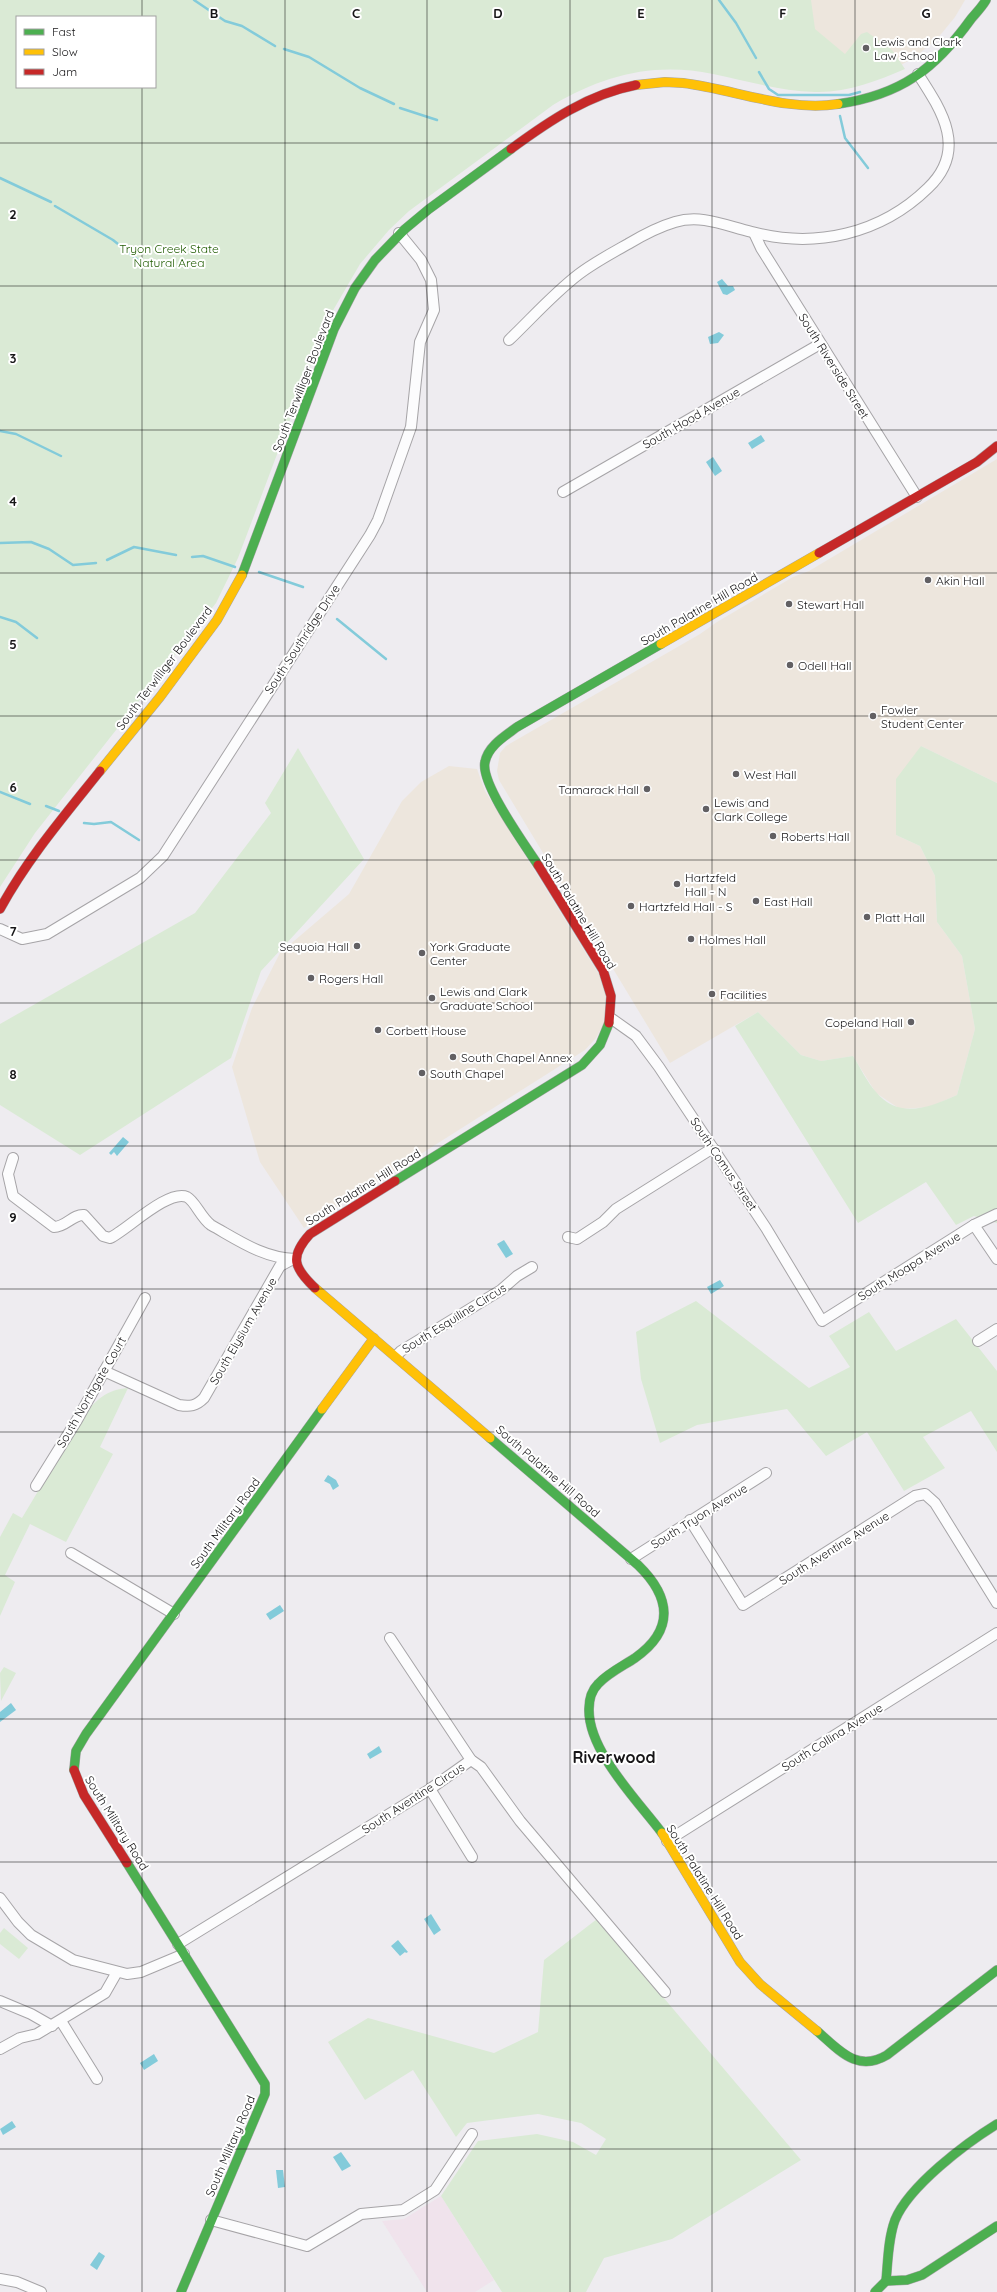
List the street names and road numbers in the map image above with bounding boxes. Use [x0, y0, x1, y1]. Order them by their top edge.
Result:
street label: South Terwilliger Boulevard [269, 308, 337, 454]
street label: South Riverside Street [795, 310, 873, 422]
street label: South Hood Avenue [640, 384, 742, 452]
street label: South Palatine Hill Road [638, 569, 760, 649]
street label: South Southridge Drive [261, 581, 343, 696]
street label: South Terwilliger Boulevard [113, 603, 215, 733]
street label: South Palatine Hill Road [538, 850, 620, 972]
street label: South Comus Street [687, 1114, 761, 1214]
street label: South Palatine Hill Road [303, 1145, 423, 1229]
street label: South Moapa Avenue [855, 1228, 963, 1304]
street label: South Elysium Avenue [206, 1275, 280, 1387]
street label: South Esquiline Circus [399, 1280, 509, 1356]
street label: South Northgate Court [53, 1334, 129, 1450]
street label: South Palatine Hill Road [493, 1422, 603, 1520]
street label: South Military Road [187, 1475, 263, 1571]
street label: South Tryon Avenue [648, 1480, 750, 1552]
street label: South Aventine Avenue [776, 1508, 892, 1588]
street label: South Collina Avenue [779, 1700, 886, 1774]
street label: South Aventine Circus [359, 1759, 467, 1837]
street label: South Military Road [82, 1773, 152, 1873]
street label: South Palatine Hill Road [663, 1822, 747, 1942]
street label: South Military Road [202, 2093, 258, 2199]

